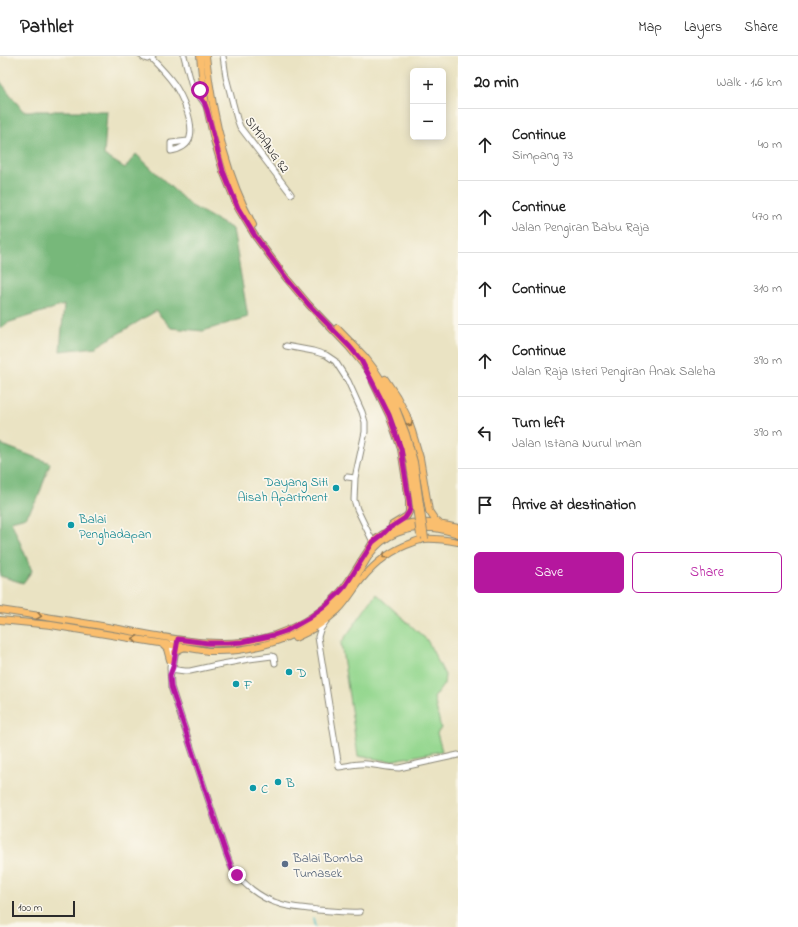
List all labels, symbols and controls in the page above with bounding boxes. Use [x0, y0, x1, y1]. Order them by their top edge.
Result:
text: Pathlet [20, 14, 74, 41]
text: Map [638, 17, 662, 38]
text: Layers [684, 17, 722, 38]
text: Share [744, 17, 778, 38]
map controls [410, 68, 446, 140]
button: + [410, 68, 446, 104]
text: 20 min [474, 70, 519, 95]
text: Walk · 1.6 km [716, 73, 782, 92]
route start [191, 81, 209, 99]
button: − [410, 104, 446, 140]
street label: SIMPANG 82 [240, 113, 294, 177]
text: Continue [512, 124, 566, 146]
icon: ahead [474, 134, 496, 156]
text: 40 m [758, 135, 782, 154]
text: Simpang 73 [512, 146, 573, 165]
text: Continue [512, 196, 566, 218]
icon: ahead [474, 206, 496, 228]
text: 470 m [752, 207, 782, 226]
text: Jalan Pengiran Babu Raja [512, 218, 649, 237]
icon: ahead [474, 278, 496, 300]
text: Continue [512, 278, 566, 300]
text: 310 m [754, 279, 782, 298]
text: Continue [512, 340, 566, 362]
icon: ahead [474, 350, 496, 372]
text: 390 m [754, 351, 782, 370]
text: Jalan Raja Isteri Pengiran Anak Saleha [512, 362, 716, 381]
text: Turn left [512, 412, 565, 434]
one-way arrow [405, 420, 413, 427]
icon: left [474, 422, 496, 444]
text: 390 m [754, 423, 782, 442]
text: Jalan Istana Nurul Iman [512, 434, 642, 453]
place label: Dayang Siti Aisah Apartment [237, 473, 329, 507]
marker: Dayang Siti Aisah Apartment [331, 483, 341, 493]
icon: arrive [474, 494, 496, 516]
text: Arrive at destination [512, 494, 636, 516]
place label: Balai Penghadapan [78, 510, 151, 545]
marker: Balai Penghadapan [66, 520, 76, 530]
one-way arrow [383, 551, 390, 558]
button: Save [474, 552, 624, 593]
button: Share [632, 552, 782, 593]
one-way arrow [35, 611, 42, 620]
one-way arrow [132, 635, 138, 644]
place label: D [296, 664, 307, 683]
marker: D [284, 667, 294, 677]
place label: F [243, 676, 253, 695]
marker: F [231, 679, 241, 689]
place label: B [285, 774, 295, 793]
marker: B [273, 777, 283, 787]
place label: C [261, 780, 268, 799]
marker: C [248, 783, 258, 793]
place label: Balai Bomba Tumasek [292, 849, 363, 883]
marker: Balai Bomba Tumasek [280, 859, 290, 869]
route end [228, 866, 246, 884]
scale bar [12, 899, 75, 918]
text: 100 m [18, 900, 42, 916]

